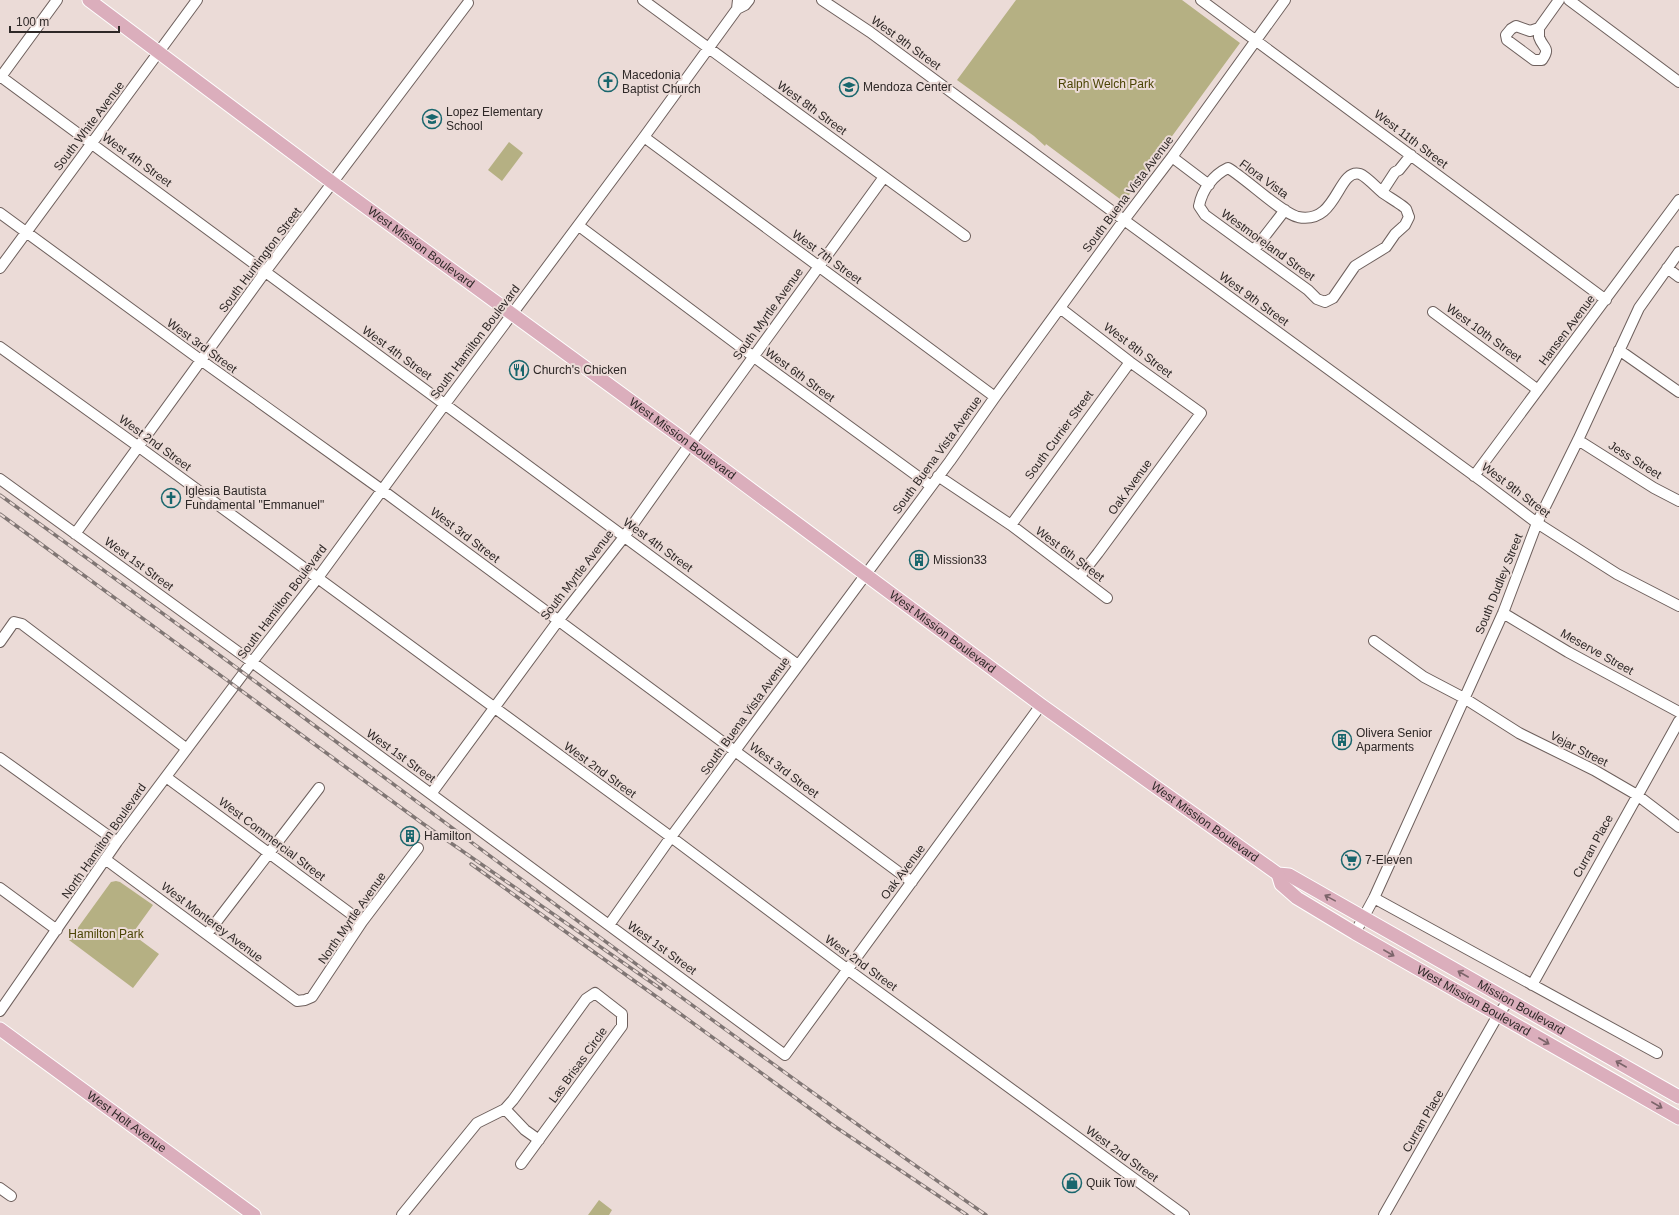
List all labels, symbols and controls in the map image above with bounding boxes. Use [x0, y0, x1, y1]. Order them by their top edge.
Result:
scale bar [10, 8, 119, 34]
street label: West 9th Street [869, 13, 944, 73]
text: 100 m [16, 15, 49, 29]
place label: Macedonia Baptist Church [622, 68, 701, 96]
church icon: Macedonia Baptist Church [597, 71, 619, 93]
school or university icon: Mendoza Center [838, 76, 860, 98]
park label: Ralph Welch Park [1058, 77, 1155, 91]
street label: South White Avenue [51, 78, 127, 174]
street label: West 8th Street [775, 78, 850, 138]
place label: Mendoza Center [863, 80, 952, 94]
place label: Lopez Elementary School [446, 105, 543, 133]
street label: West 11th Street [1372, 107, 1451, 172]
school or university icon: Lopez Elementary School [421, 108, 443, 130]
street label: West 4th Street [100, 130, 175, 190]
street label: South Buena Vista Avenue [1080, 133, 1177, 255]
street label: Flora Vista [1237, 157, 1291, 202]
street label: South Huntington Street [216, 204, 305, 315]
street label: West Mission Boulevard [365, 204, 477, 291]
street label: Westmoreland Street [1218, 206, 1318, 284]
street label: West 7th Street [790, 227, 865, 287]
street label: South Myrtle Avenue [730, 265, 806, 363]
street label: West 9th Street [1217, 269, 1292, 329]
street label: South Hamilton Boulevard [427, 282, 523, 402]
street label: Hansen Avenue [1536, 292, 1598, 368]
street label: West 10th Street [1444, 301, 1525, 365]
street label: West 3rd Street [164, 316, 240, 376]
street label: West 8th Street [1101, 320, 1176, 381]
street label: West 4th Street [360, 323, 435, 383]
street label: West 6th Street [763, 345, 838, 405]
restaurant icon: Church's Chicken [508, 359, 530, 381]
place label: Church's Chicken [533, 363, 627, 377]
street label: South Currier Street [1022, 387, 1096, 482]
street label: South Buena Vista Avenue [890, 393, 985, 517]
street label: West Mission Boulevard [626, 395, 738, 482]
street label: West 2nd Street [116, 412, 194, 474]
street label: Jess Street [1606, 438, 1665, 482]
street label: Oak Avenue [1105, 456, 1155, 517]
street label: West 9th Street [1479, 460, 1554, 521]
place label: Iglesia Bautista Fundamental "Emmanuel" [185, 484, 324, 512]
church icon: Iglesia Bautista Fundamental "Emmanuel" [160, 487, 182, 509]
street label: West 3rd Street [428, 504, 503, 566]
street label: West 4th Street [621, 515, 696, 575]
street label: West 6th Street [1033, 524, 1108, 585]
street label: South Myrtle Avenue [537, 527, 617, 623]
street label: South Dudley Street [1472, 531, 1526, 636]
street label: West 1st Street [102, 534, 177, 594]
street label: South Hamilton Boulevard [234, 542, 330, 662]
building icon: Mission33 [908, 549, 930, 571]
place label: Mission33 [933, 553, 987, 567]
street label: West Mission Boulevard [887, 588, 998, 676]
street label: Meserve Street [1558, 626, 1637, 678]
street label: South Buena Vista Avenue [698, 654, 793, 778]
street label: West 1st Street [364, 726, 439, 786]
place label: Olivera Senior Aparments [1356, 726, 1432, 754]
building icon: Olivera Senior Aparments [1331, 729, 1353, 751]
street label: Vejar Street [1548, 729, 1611, 770]
street label: West 2nd Street [561, 739, 639, 801]
street label: West 3rd Street [747, 739, 822, 801]
street label: West Mission Boulevard [1149, 779, 1261, 865]
street label: North Hamilton Boulevard [59, 781, 149, 901]
street label: West Commercial Street [216, 794, 329, 884]
street label: Curran Place [1570, 812, 1616, 880]
building icon: Hamilton [399, 825, 421, 847]
place label: Hamilton [424, 829, 471, 843]
street label: Oak Avenue [878, 842, 928, 902]
supermarket icon: 7-Eleven [1340, 849, 1362, 871]
place label: 7-Eleven [1365, 853, 1412, 867]
street label: North Myrtle Avenue [315, 869, 389, 966]
street label: West Monterey Avenue [158, 879, 266, 965]
one-way arrow [1324, 894, 1336, 902]
street label: West 1st Street [625, 918, 700, 978]
park label: Hamilton Park [68, 927, 145, 941]
street label: West 2nd Street [822, 932, 900, 994]
one-way arrow [1383, 949, 1395, 957]
street label: West Mission Boulevard [1415, 963, 1533, 1039]
one-way arrow [1457, 969, 1469, 977]
street label: Mission Boulevard [1475, 976, 1567, 1038]
street label: Las Brisas Circle [546, 1024, 610, 1106]
one-way arrow [1538, 1038, 1550, 1046]
one-way arrow [1615, 1059, 1627, 1067]
street label: Curran Place [1399, 1087, 1447, 1155]
street label: West Holt Avenue [84, 1088, 169, 1156]
one-way arrow [1651, 1102, 1663, 1110]
street label: West 2nd Street [1083, 1123, 1161, 1185]
shop icon: Quik Tow [1061, 1172, 1083, 1194]
place label: Quik Tow [1086, 1176, 1135, 1190]

